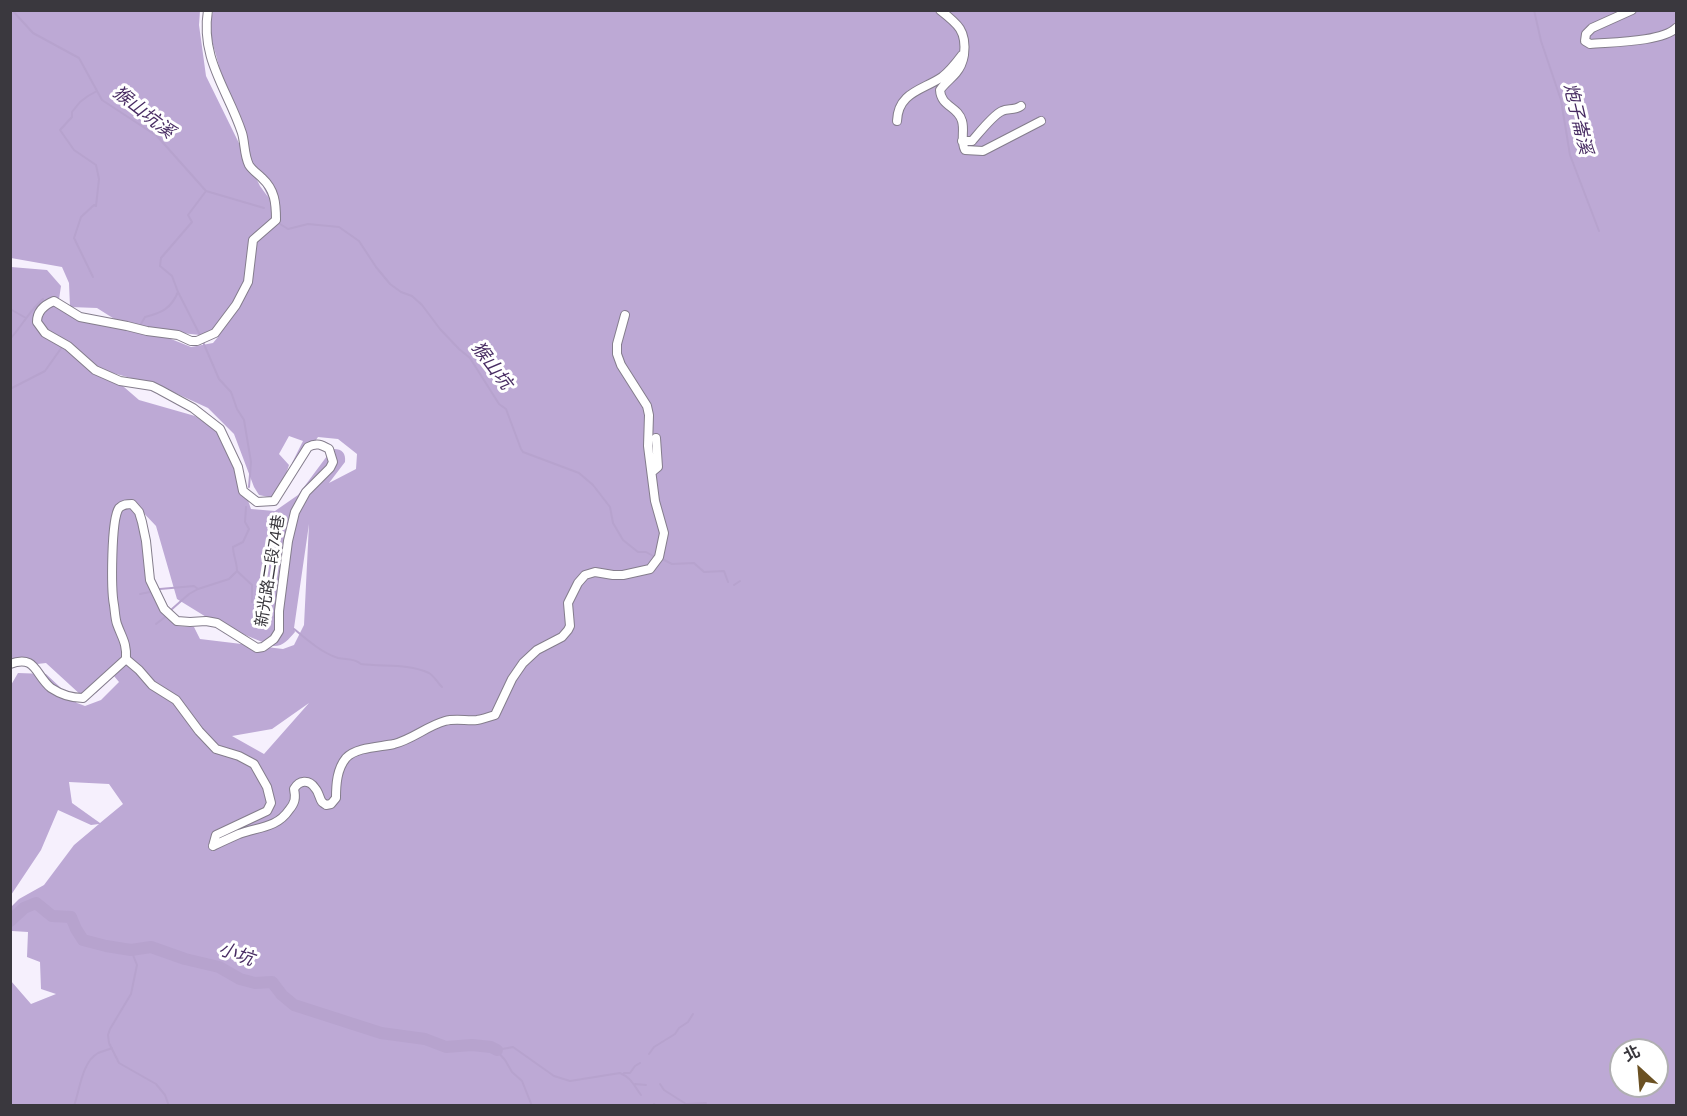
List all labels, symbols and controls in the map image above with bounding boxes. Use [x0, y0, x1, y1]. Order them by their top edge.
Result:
water label: 炮子崙溪 [1558, 81, 1596, 157]
water label: 猴山坑溪 [108, 82, 178, 144]
water label: 猴山坑 [466, 338, 516, 394]
street label: 新光路二段74巷 [253, 514, 289, 628]
water label: 小坑 [215, 939, 257, 971]
north arrow [1609, 1038, 1669, 1098]
text: 北 [1620, 1040, 1644, 1066]

